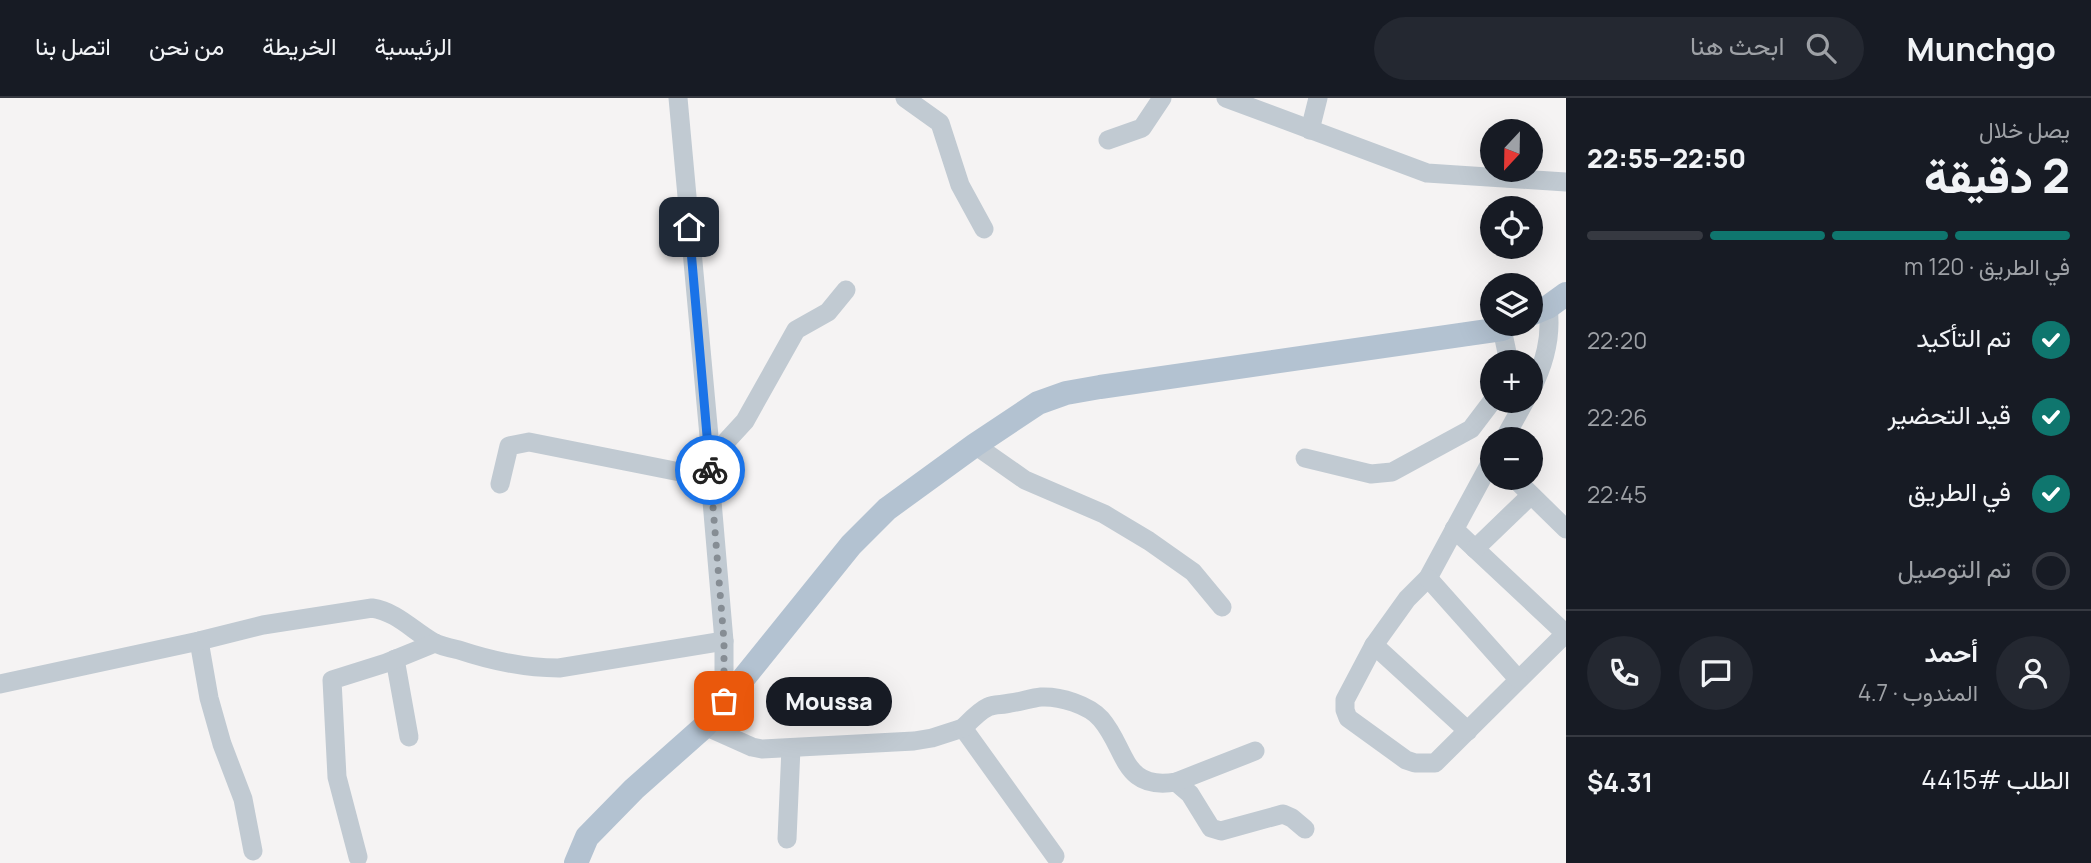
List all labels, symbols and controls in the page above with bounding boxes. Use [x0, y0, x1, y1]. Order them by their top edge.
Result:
search box [1374, 17, 1864, 80]
text: Munchgo [1906, 26, 2056, 71]
text: ابحث هنا [1690, 27, 1784, 63]
text: اتصل بنا [35, 29, 111, 62]
text: من نحن [149, 29, 224, 62]
text: الخريطة [262, 29, 337, 62]
text: الرئيسية [375, 29, 452, 62]
icon: search [1802, 29, 1840, 67]
text: يصل خلال [1979, 113, 2070, 145]
north arrow [1480, 119, 1544, 182]
map controls [1480, 119, 1543, 490]
text: 22:50–22:55 [1587, 140, 1746, 176]
text: 2 دقيقة [1924, 144, 2070, 207]
button: locate [1480, 196, 1543, 259]
pin [659, 197, 719, 257]
icon: home [670, 208, 708, 246]
text: في الطريق · 120 m [1904, 250, 2070, 282]
button: layers [1480, 273, 1543, 336]
text: تم التأكيد [1916, 319, 2011, 355]
icon: check [2032, 321, 2070, 359]
text: 22:20 [1587, 324, 1647, 356]
button: + [1480, 350, 1543, 413]
text: قيد التحضير [1887, 396, 2011, 432]
icon: check [2032, 398, 2070, 436]
text: 22:26 [1587, 401, 1647, 433]
button: − [1480, 427, 1543, 490]
courier [675, 435, 745, 505]
icon: bike [691, 451, 729, 489]
text: في الطريق [1908, 473, 2011, 509]
icon: check [2032, 475, 2070, 513]
text: 22:45 [1587, 478, 1647, 510]
text: تم التوصيل [1897, 550, 2011, 586]
text: أحمد [1925, 634, 1978, 670]
button: phone [1587, 636, 1661, 710]
button: chat [1679, 636, 1753, 710]
button: person [1996, 636, 2070, 710]
pin [694, 671, 754, 731]
callout: Moussa [766, 676, 892, 726]
text: المندوب · 4.7 [1858, 676, 1978, 708]
icon: bag [705, 682, 743, 720]
text: Moussa [785, 685, 873, 717]
text: الطلب #4415 [1921, 761, 2070, 797]
text: $4.31 [1587, 764, 1653, 800]

